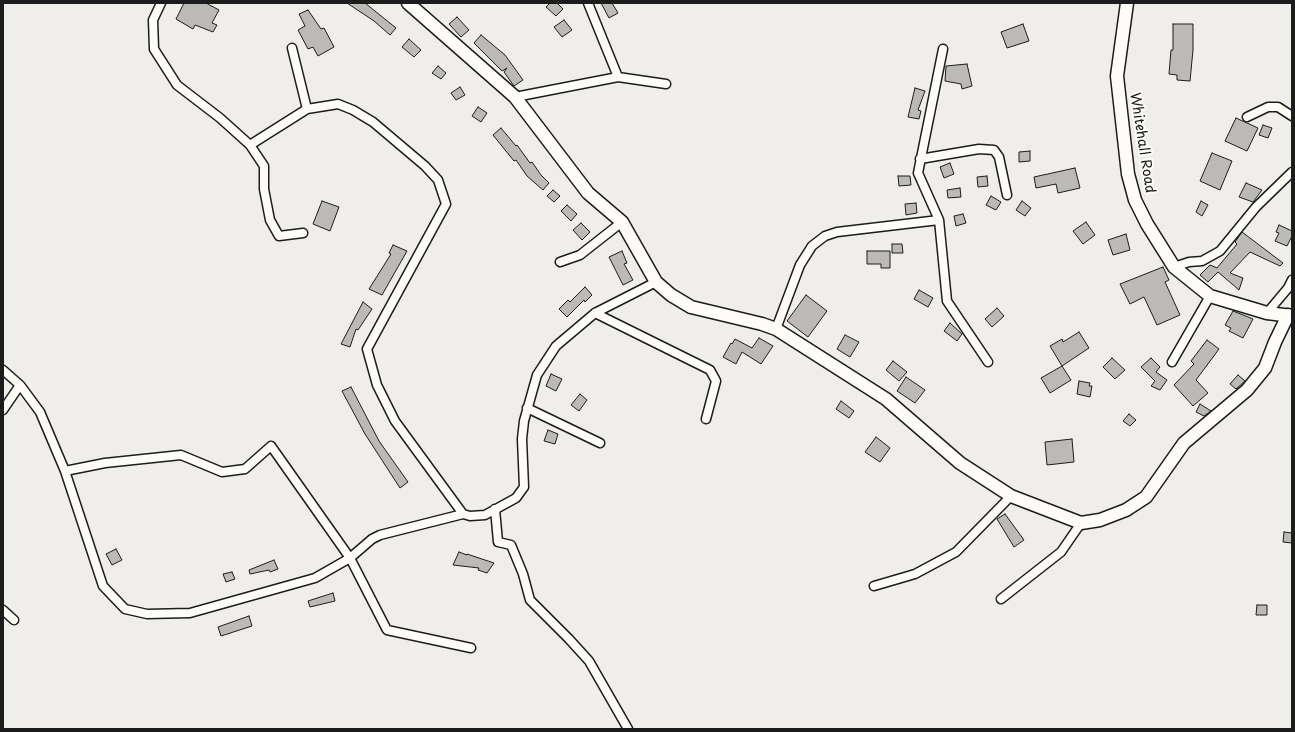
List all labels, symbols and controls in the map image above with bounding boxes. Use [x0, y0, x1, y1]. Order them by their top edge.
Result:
street label: Whitehall Road [1126, 92, 1158, 194]

